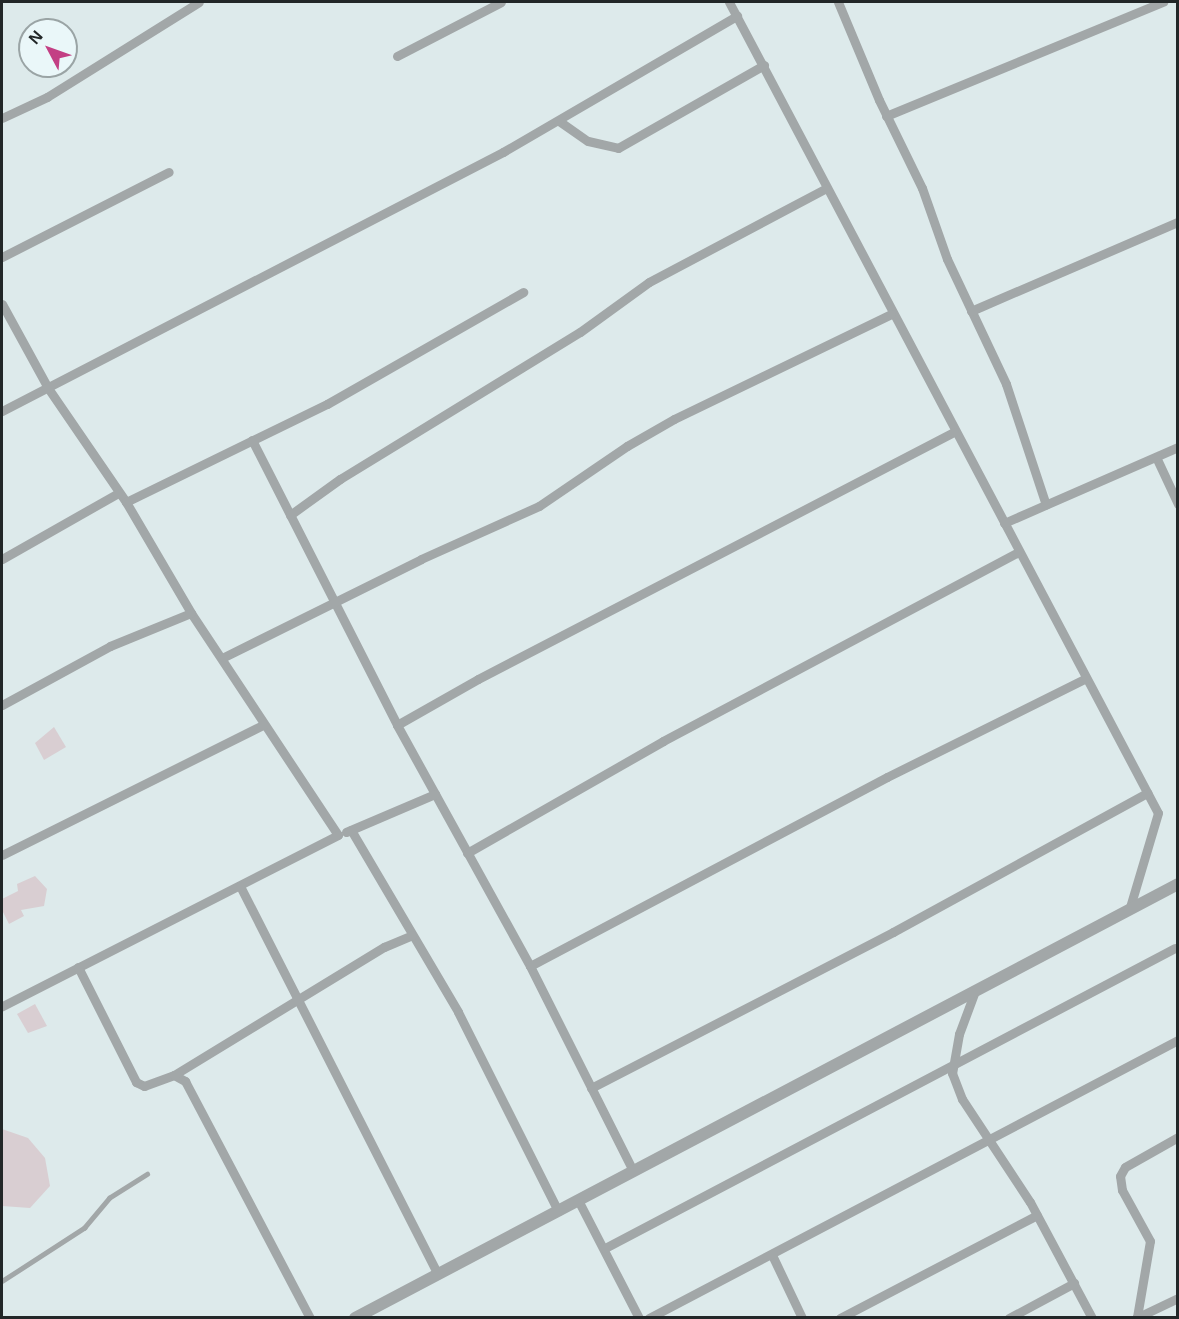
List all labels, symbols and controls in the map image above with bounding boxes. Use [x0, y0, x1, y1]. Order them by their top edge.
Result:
north arrow [18, 18, 78, 78]
text: N [25, 27, 46, 47]

